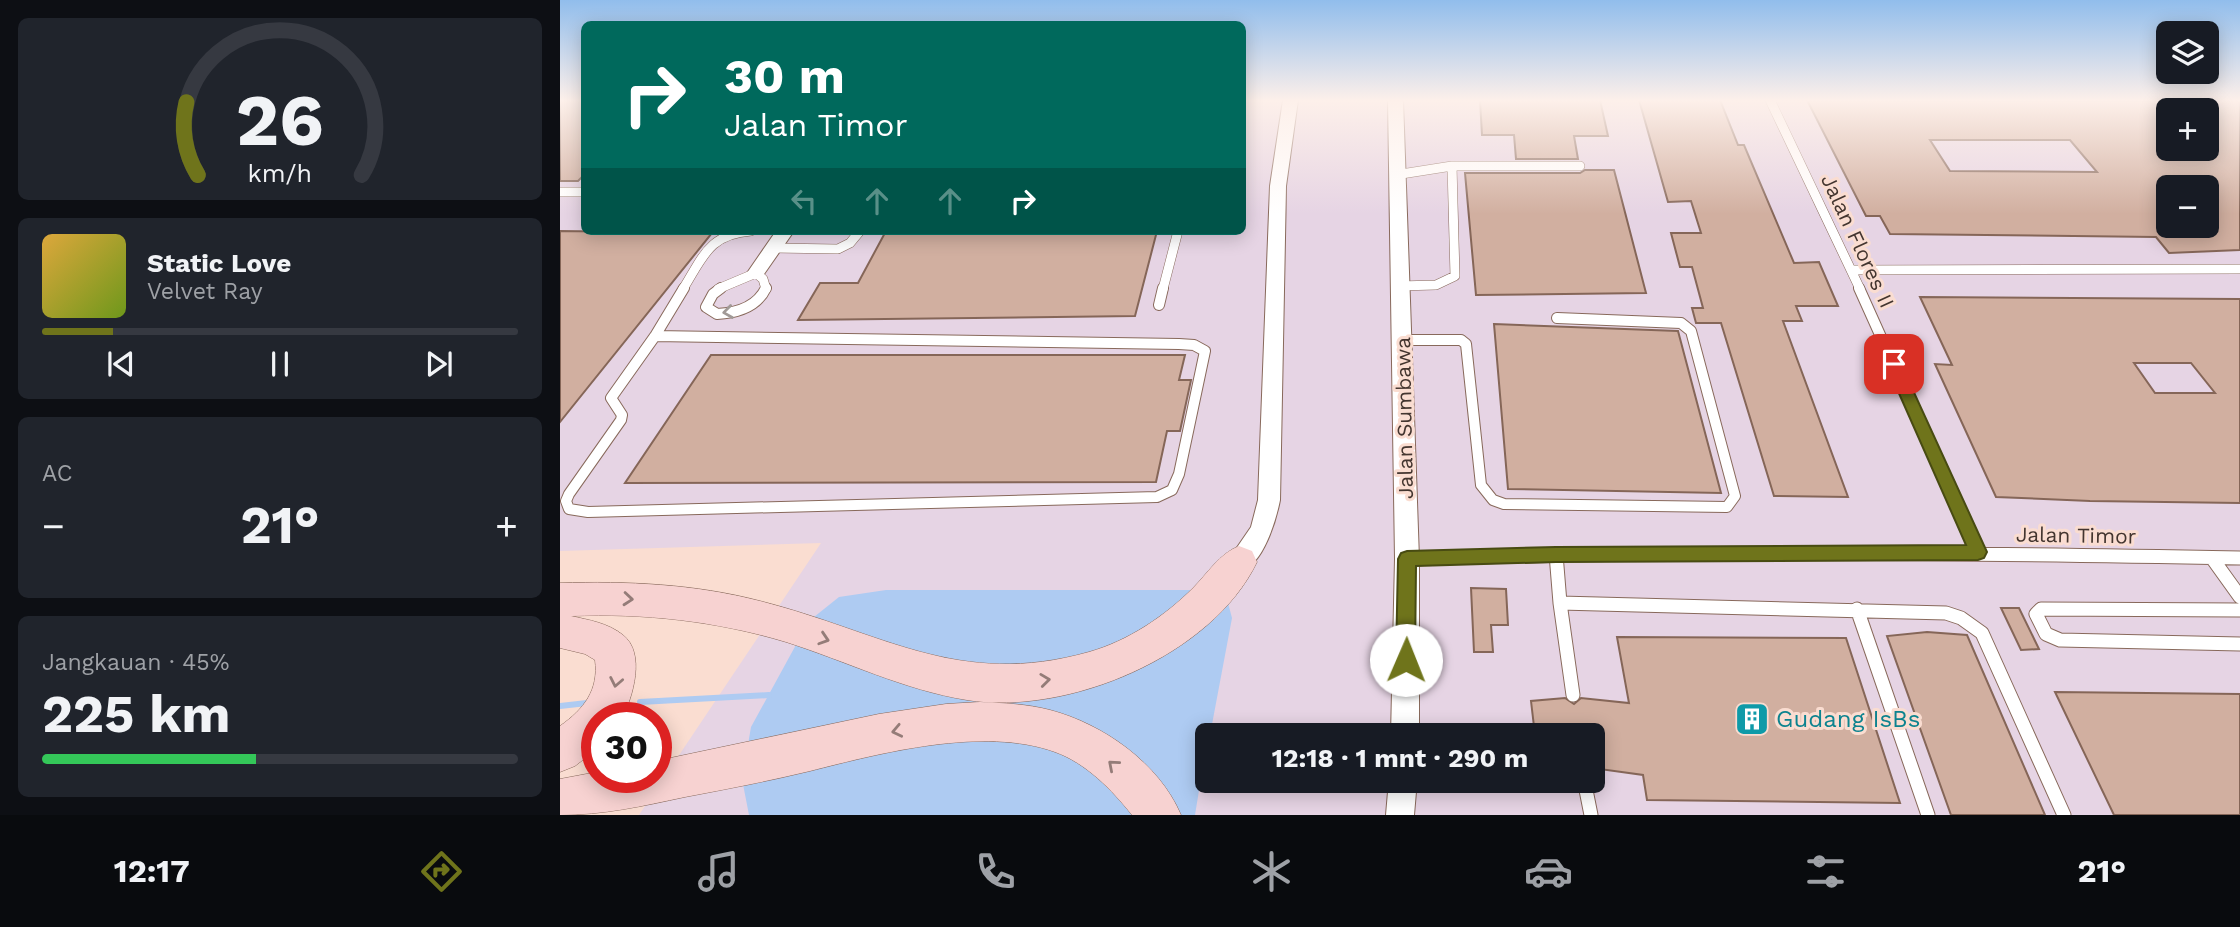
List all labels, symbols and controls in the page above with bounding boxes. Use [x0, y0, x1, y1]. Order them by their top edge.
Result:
map controls [2156, 21, 2219, 238]
button: layers [2156, 21, 2219, 84]
text: 30 m [724, 47, 845, 105]
icon: right [609, 49, 700, 140]
text: 26 [236, 77, 324, 163]
button: + [2156, 98, 2219, 161]
text: Jalan Timor [724, 106, 908, 144]
text: km/h [248, 159, 312, 188]
street label: Jalan Flores II [1816, 170, 1900, 312]
button: − [2156, 175, 2219, 238]
icon: left [785, 182, 823, 220]
icon: ahead [858, 182, 896, 220]
icon: ahead [931, 182, 969, 220]
icon: right [1004, 182, 1042, 220]
text: Static Love [147, 248, 291, 278]
text: Velvet Ray [147, 278, 263, 305]
one-way arrow [722, 305, 734, 320]
pin [1864, 334, 1924, 394]
street label: Jalan Sumbawa [1390, 337, 1418, 499]
icon: previous [102, 345, 140, 383]
icon: pause [261, 345, 299, 383]
icon: next [420, 345, 458, 383]
icon: arrive [1875, 345, 1913, 383]
text: AC [42, 460, 72, 487]
text: 21° [240, 495, 320, 556]
text: − [42, 504, 65, 548]
text: + [495, 504, 518, 548]
street label: Jalan Timor [2016, 521, 2137, 549]
one-way arrow [623, 591, 634, 606]
position arrow [1369, 623, 1443, 697]
one-way arrow [818, 630, 830, 645]
text: Jangkauan · 45% [42, 649, 229, 676]
one-way arrow [1039, 672, 1051, 687]
one-way arrow [609, 676, 624, 688]
text: 225 km [42, 684, 230, 745]
building icon: Gudang IsBs [1733, 700, 1771, 738]
speed limit sign: 30 [581, 702, 672, 793]
place label: Gudang IsBs [1776, 705, 1920, 733]
one-way arrow [891, 723, 903, 737]
text: 12:18 · 1 mnt · 290 m [1272, 743, 1528, 773]
one-way arrow [1109, 761, 1122, 773]
icon: directions [417, 847, 466, 896]
icon: music [694, 847, 743, 896]
icon: phone [971, 847, 1020, 896]
icon: climate [1247, 847, 1296, 896]
icon: car [1524, 847, 1573, 896]
icon: filters [1801, 847, 1850, 896]
text: 12:17 [114, 852, 190, 890]
text: 21° [2077, 852, 2126, 890]

